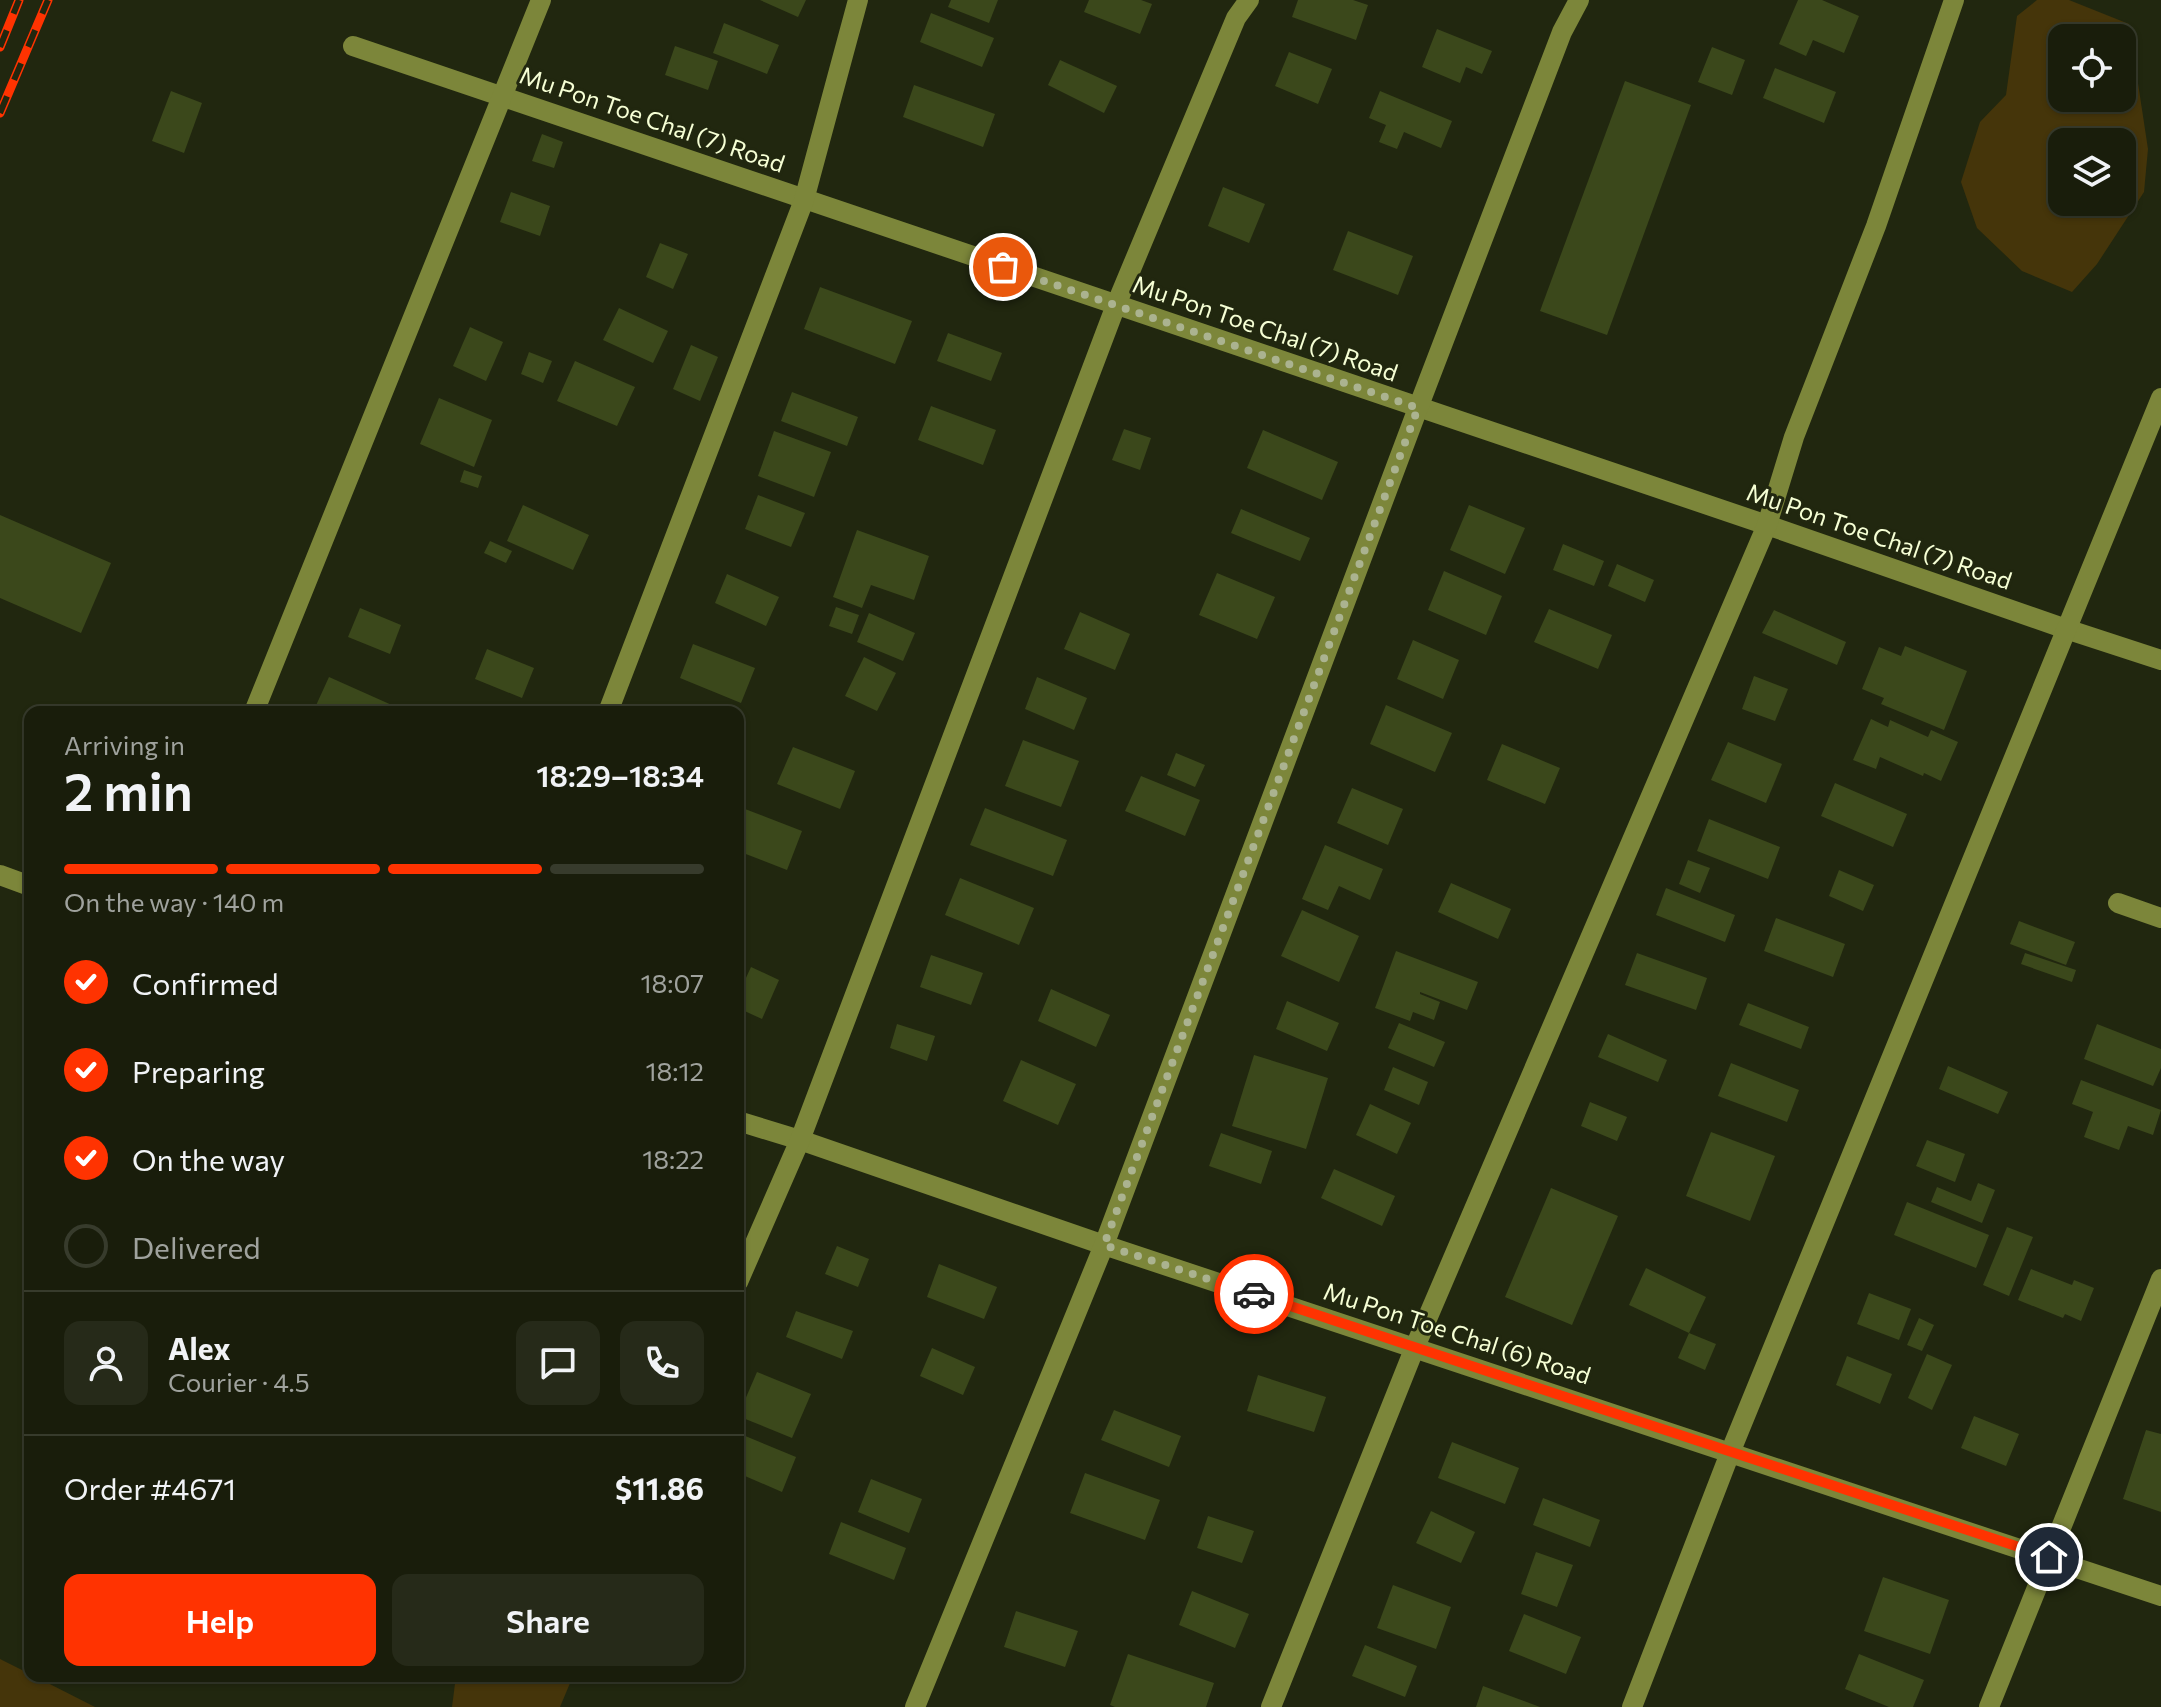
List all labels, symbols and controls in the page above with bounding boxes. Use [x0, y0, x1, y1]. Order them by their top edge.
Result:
map controls [2048, 24, 2136, 216]
button: locate [2048, 24, 2136, 112]
street label: Mu Pon Toe Chal (7) Road [516, 60, 789, 178]
button: layers [2048, 128, 2136, 216]
pin [969, 233, 1037, 301]
icon: bag [981, 245, 1025, 289]
street label: Mu Pon Toe Chal (7) Road [1129, 269, 1402, 387]
street label: Mu Pon Toe Chal (7) Road [1743, 477, 2016, 595]
text: Arriving in [64, 729, 185, 760]
text: 18:29–18:34 [536, 756, 704, 793]
text: 2 min [64, 758, 193, 822]
text: On the way · 140 m [64, 886, 284, 917]
icon: check [64, 960, 108, 1004]
text: Confirmed [132, 964, 279, 1001]
text: 18:07 [640, 967, 704, 998]
icon: check [64, 1048, 108, 1092]
text: Preparing [132, 1052, 265, 1089]
text: 18:12 [645, 1055, 704, 1086]
icon: check [64, 1136, 108, 1180]
text: On the way [132, 1140, 285, 1177]
text: 18:22 [642, 1143, 704, 1174]
text: Delivered [132, 1228, 261, 1265]
courier [1214, 1254, 1294, 1334]
icon: car [1232, 1272, 1276, 1316]
street label: Mu Pon Toe Chal (6) Road [1320, 1276, 1595, 1389]
button: person [64, 1321, 148, 1405]
button: chat [516, 1321, 600, 1405]
button: phone [620, 1321, 704, 1405]
text: Alex [168, 1329, 231, 1366]
text: Courier · 4.5 [168, 1366, 310, 1397]
text: Order #4671 [64, 1469, 236, 1506]
text: $11.86 [615, 1469, 704, 1506]
pin [2015, 1523, 2083, 1591]
icon: home [2027, 1535, 2071, 1579]
button: Help [64, 1574, 376, 1666]
button: Share [392, 1574, 704, 1666]

